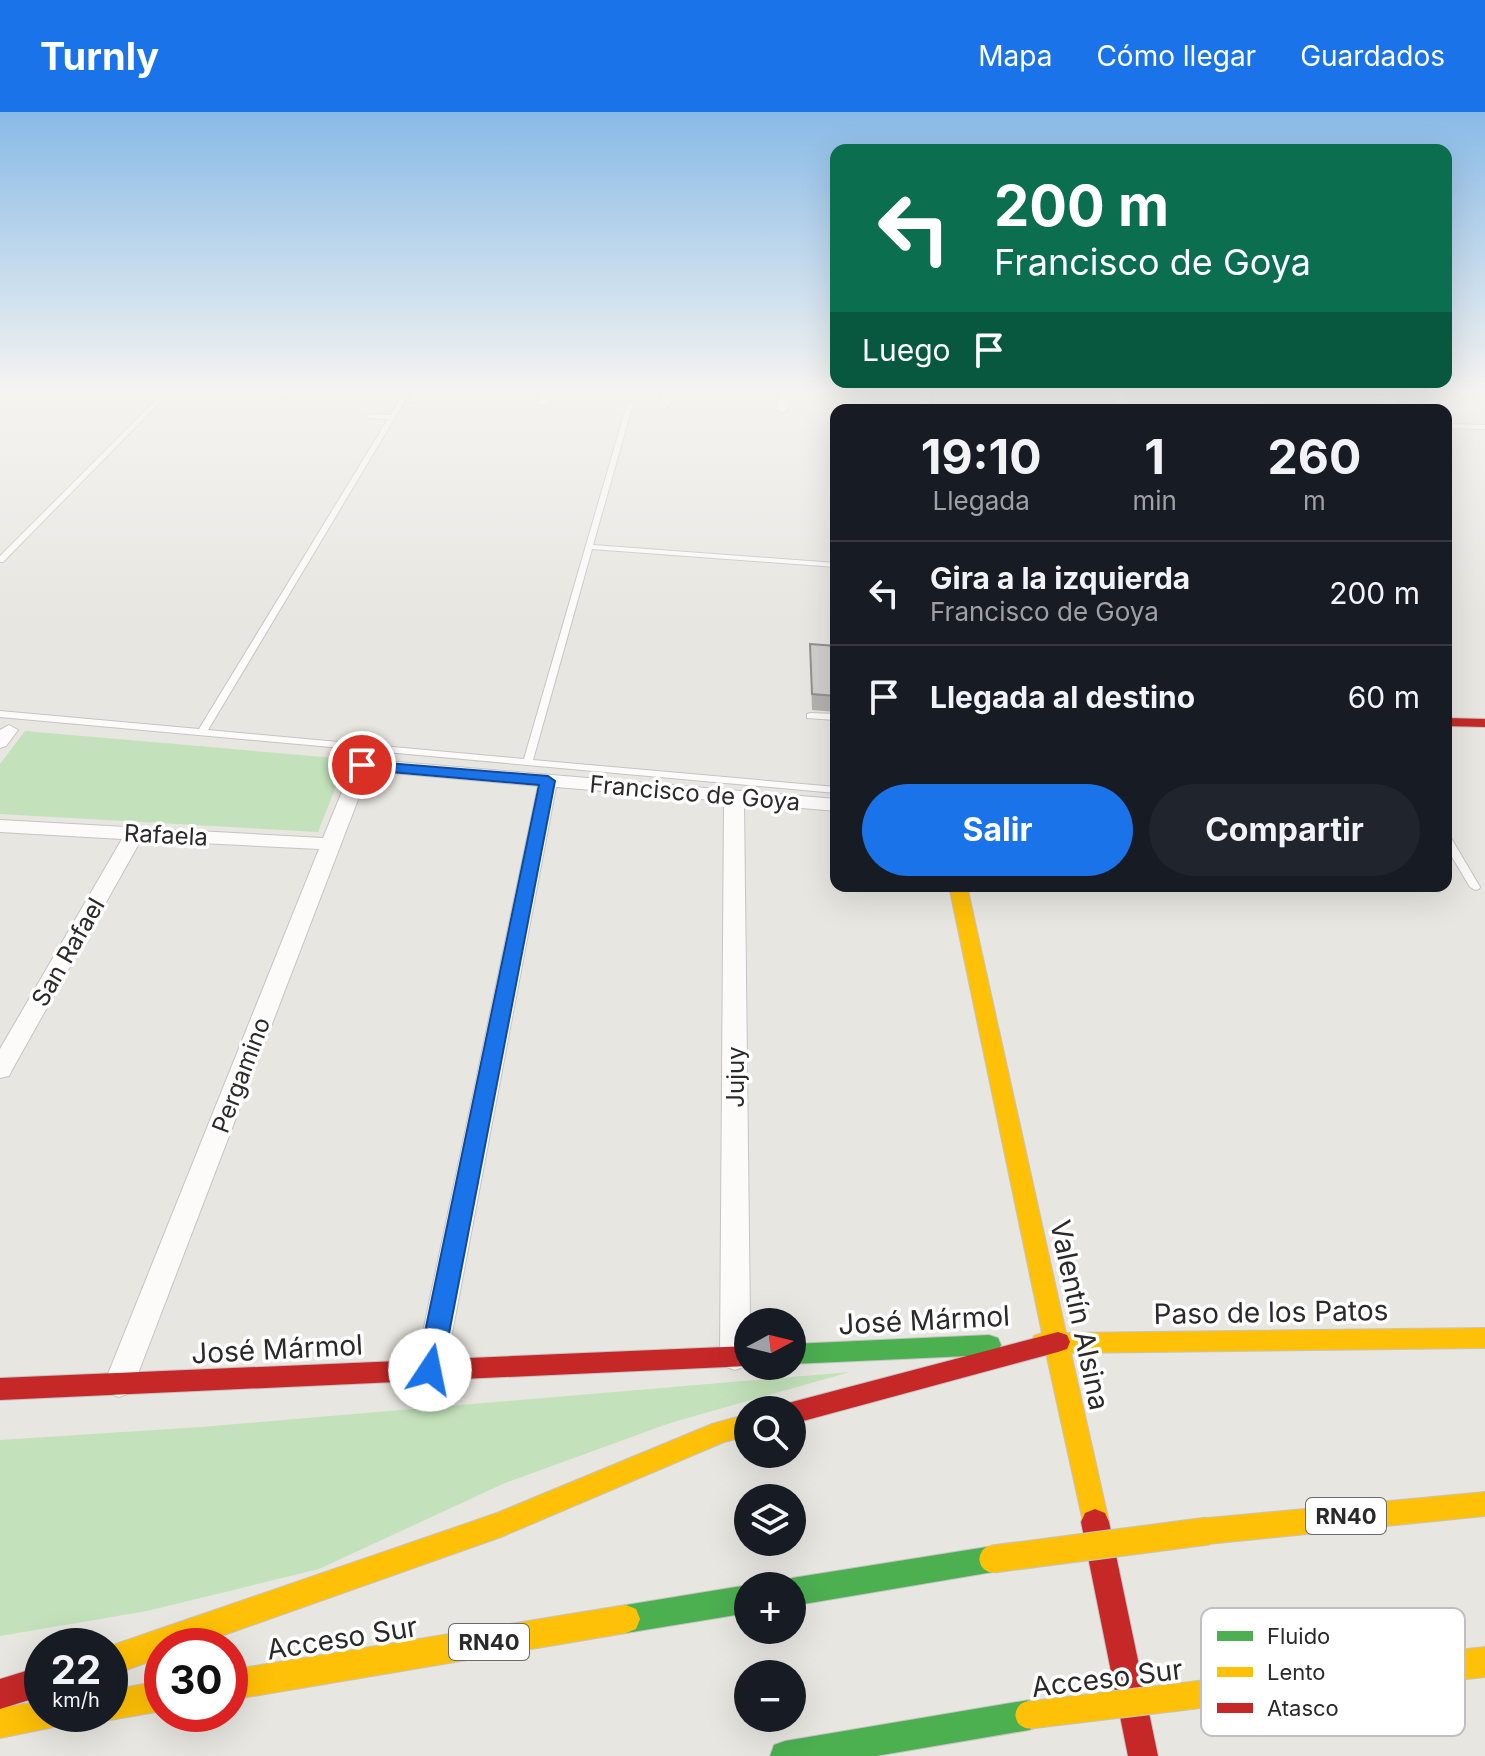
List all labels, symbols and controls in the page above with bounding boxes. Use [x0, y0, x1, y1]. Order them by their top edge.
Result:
text: Turnly [40, 33, 159, 79]
text: Mapa [978, 39, 1052, 73]
text: Cómo llegar [1096, 39, 1256, 73]
text: Guardados [1300, 39, 1445, 73]
text: 200 m [994, 172, 1169, 240]
icon: left [862, 176, 966, 280]
text: Francisco de Goya [994, 240, 1311, 284]
icon: arrive [967, 328, 1011, 372]
text: Luego [862, 332, 951, 368]
text: 19:10 [921, 427, 1042, 486]
text: 1 [1144, 427, 1165, 486]
text: 260 [1268, 427, 1361, 486]
text: Llegada [933, 485, 1030, 516]
text: min [1132, 485, 1177, 516]
text: m [1303, 485, 1326, 516]
text: Gira a la izquierda [930, 560, 1190, 596]
icon: left [862, 571, 906, 615]
text: 200 m [1329, 575, 1420, 611]
text: Francisco de Goya [930, 596, 1159, 627]
icon: arrive [862, 675, 906, 719]
text: Llegada al destino [930, 679, 1195, 715]
text: 60 m [1348, 679, 1420, 715]
pin [328, 731, 396, 799]
icon: arrive [340, 743, 384, 787]
street label: Francisco de Goya [588, 769, 802, 817]
button: Salir [862, 784, 1133, 876]
button: Compartir [1149, 784, 1420, 876]
street label: Rafaela [123, 818, 209, 852]
street label: San Rafael [25, 893, 111, 1011]
street label: Pergamino [206, 1013, 276, 1137]
street label: Jujuy [721, 1046, 750, 1108]
street label: Valentín Alsina [1043, 1217, 1117, 1413]
street label: Paso de los Patos [1153, 1293, 1389, 1331]
street label: José Mármol [837, 1299, 1011, 1341]
north arrow [734, 1308, 806, 1380]
map controls [734, 1308, 806, 1732]
street label: José Mármol [190, 1328, 364, 1370]
position arrow [388, 1328, 472, 1412]
button: search [734, 1396, 806, 1468]
button: layers [734, 1484, 806, 1556]
road number: RN40 [1306, 1498, 1386, 1534]
button: + [734, 1572, 806, 1644]
legend [1201, 1608, 1465, 1736]
street label: Acceso Sur [264, 1609, 420, 1667]
text: Fluido [1267, 1623, 1330, 1649]
road number: RN40 [449, 1624, 529, 1660]
speed limit sign: 30 [144, 1628, 248, 1732]
text: 22 [51, 1645, 101, 1694]
street label: Acceso Sur [1029, 1652, 1185, 1704]
text: Lento [1267, 1659, 1325, 1685]
button: − [734, 1660, 806, 1732]
text: km/h [52, 1688, 100, 1712]
text: Atasco [1267, 1695, 1339, 1721]

